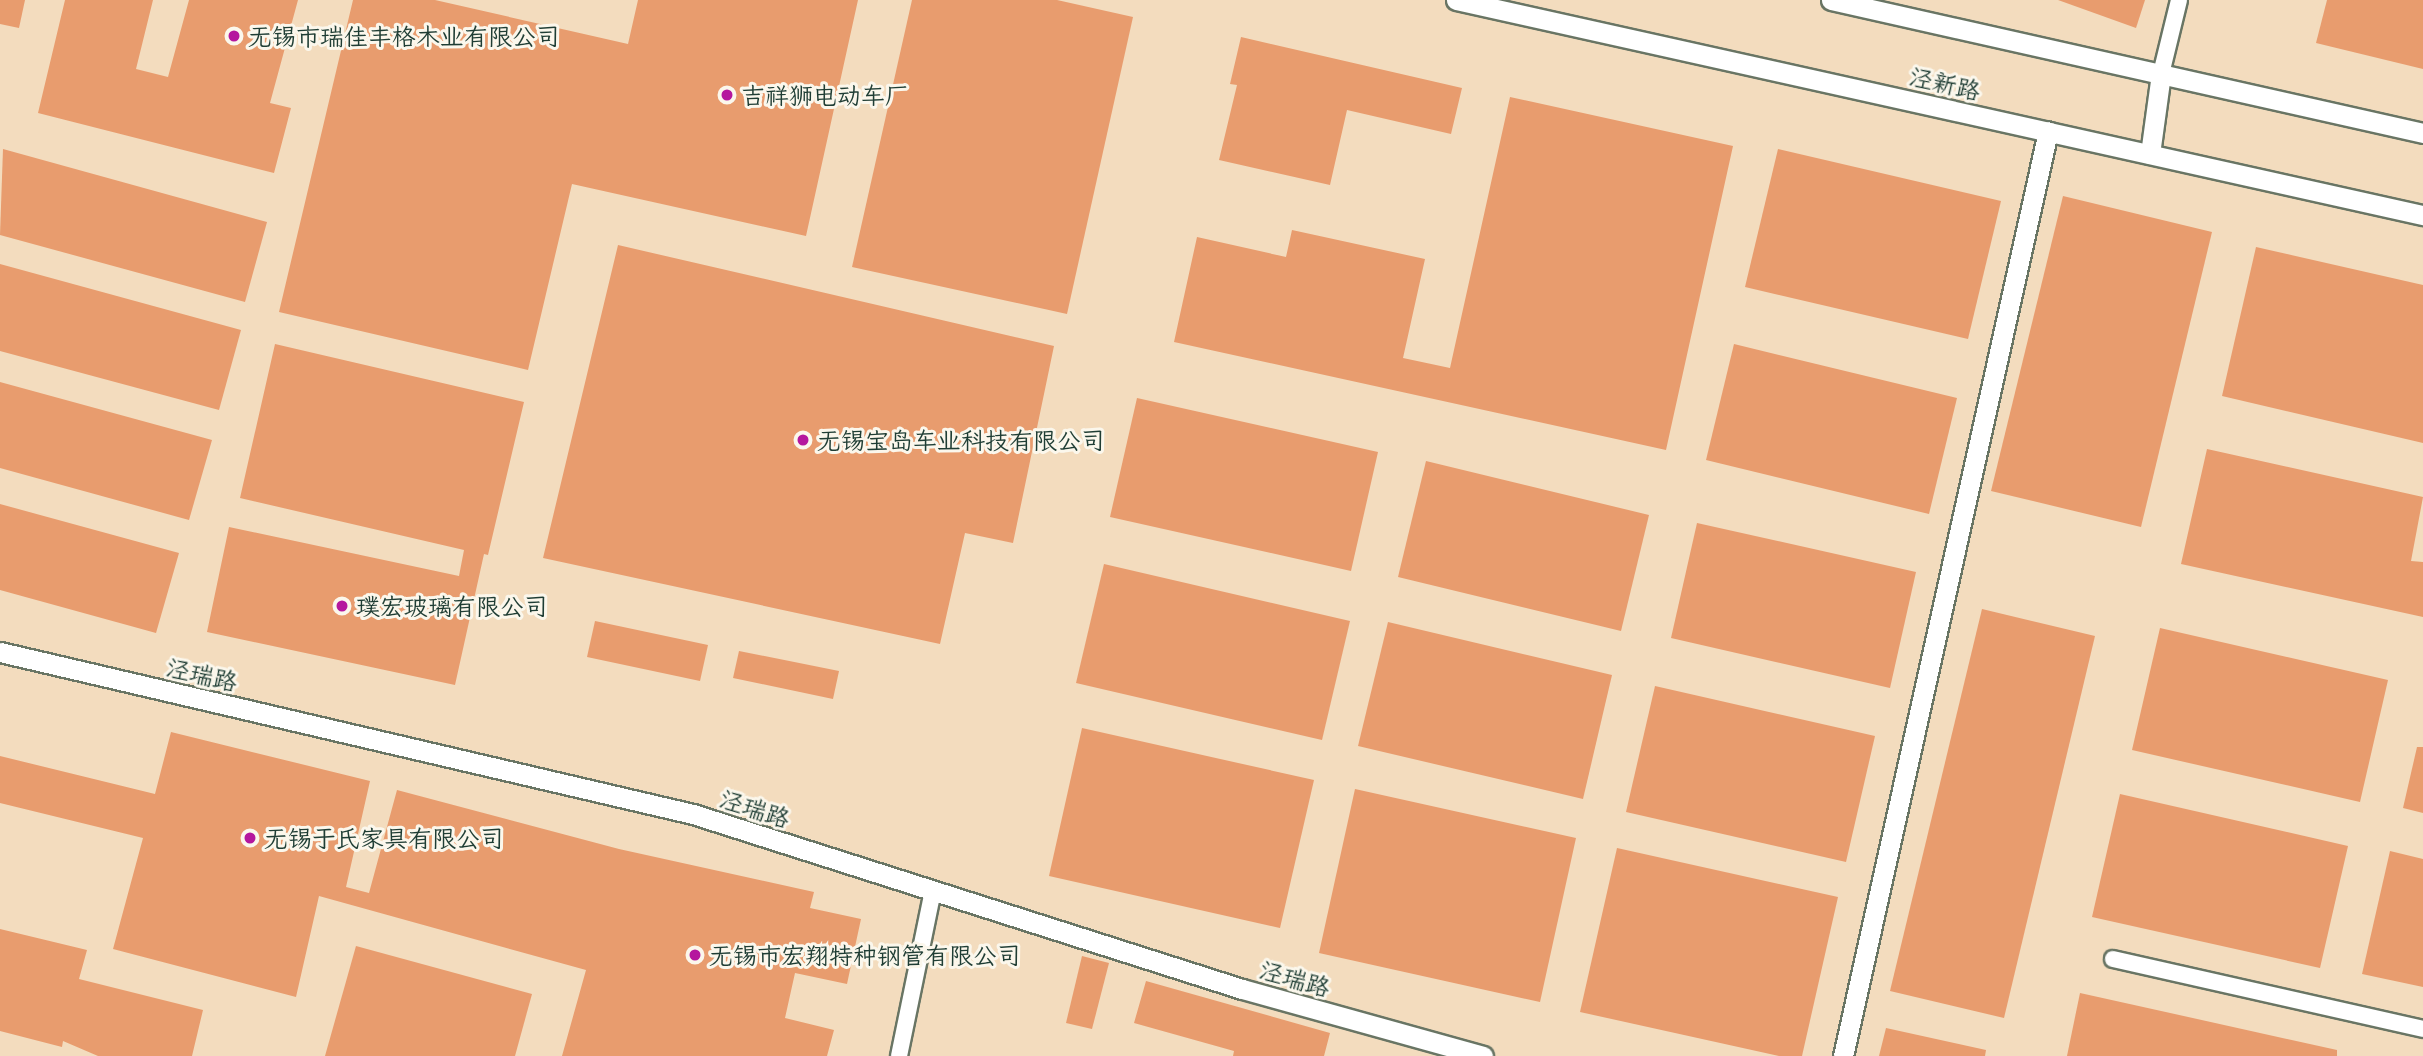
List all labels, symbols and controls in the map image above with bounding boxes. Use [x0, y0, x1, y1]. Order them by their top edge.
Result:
place label: 无锡市瑞佳丰格木业有限公司 [248, 22, 560, 50]
marker: 无锡市瑞佳丰格木业有限公司 [226, 28, 242, 44]
street label: 泾新路 [1907, 61, 1983, 105]
place label: 吉祥狮电动车厂 [741, 81, 909, 109]
marker: 吉祥狮电动车厂 [719, 87, 735, 103]
place label: 无锡宝岛车业科技有限公司 [817, 426, 1105, 454]
marker: 无锡宝岛车业科技有限公司 [795, 432, 811, 448]
place label: 璞宏玻璃有限公司 [356, 592, 548, 620]
marker: 璞宏玻璃有限公司 [334, 598, 350, 614]
street label: 泾瑞路 [164, 652, 240, 696]
street label: 泾瑞路 [716, 783, 794, 833]
place label: 无锡于氏家具有限公司 [264, 824, 504, 852]
marker: 无锡于氏家具有限公司 [242, 830, 258, 846]
place label: 无锡市宏翔特种钢管有限公司 [709, 941, 1021, 969]
marker: 无锡市宏翔特种钢管有限公司 [687, 947, 703, 963]
street label: 泾瑞路 [1256, 954, 1334, 1002]

